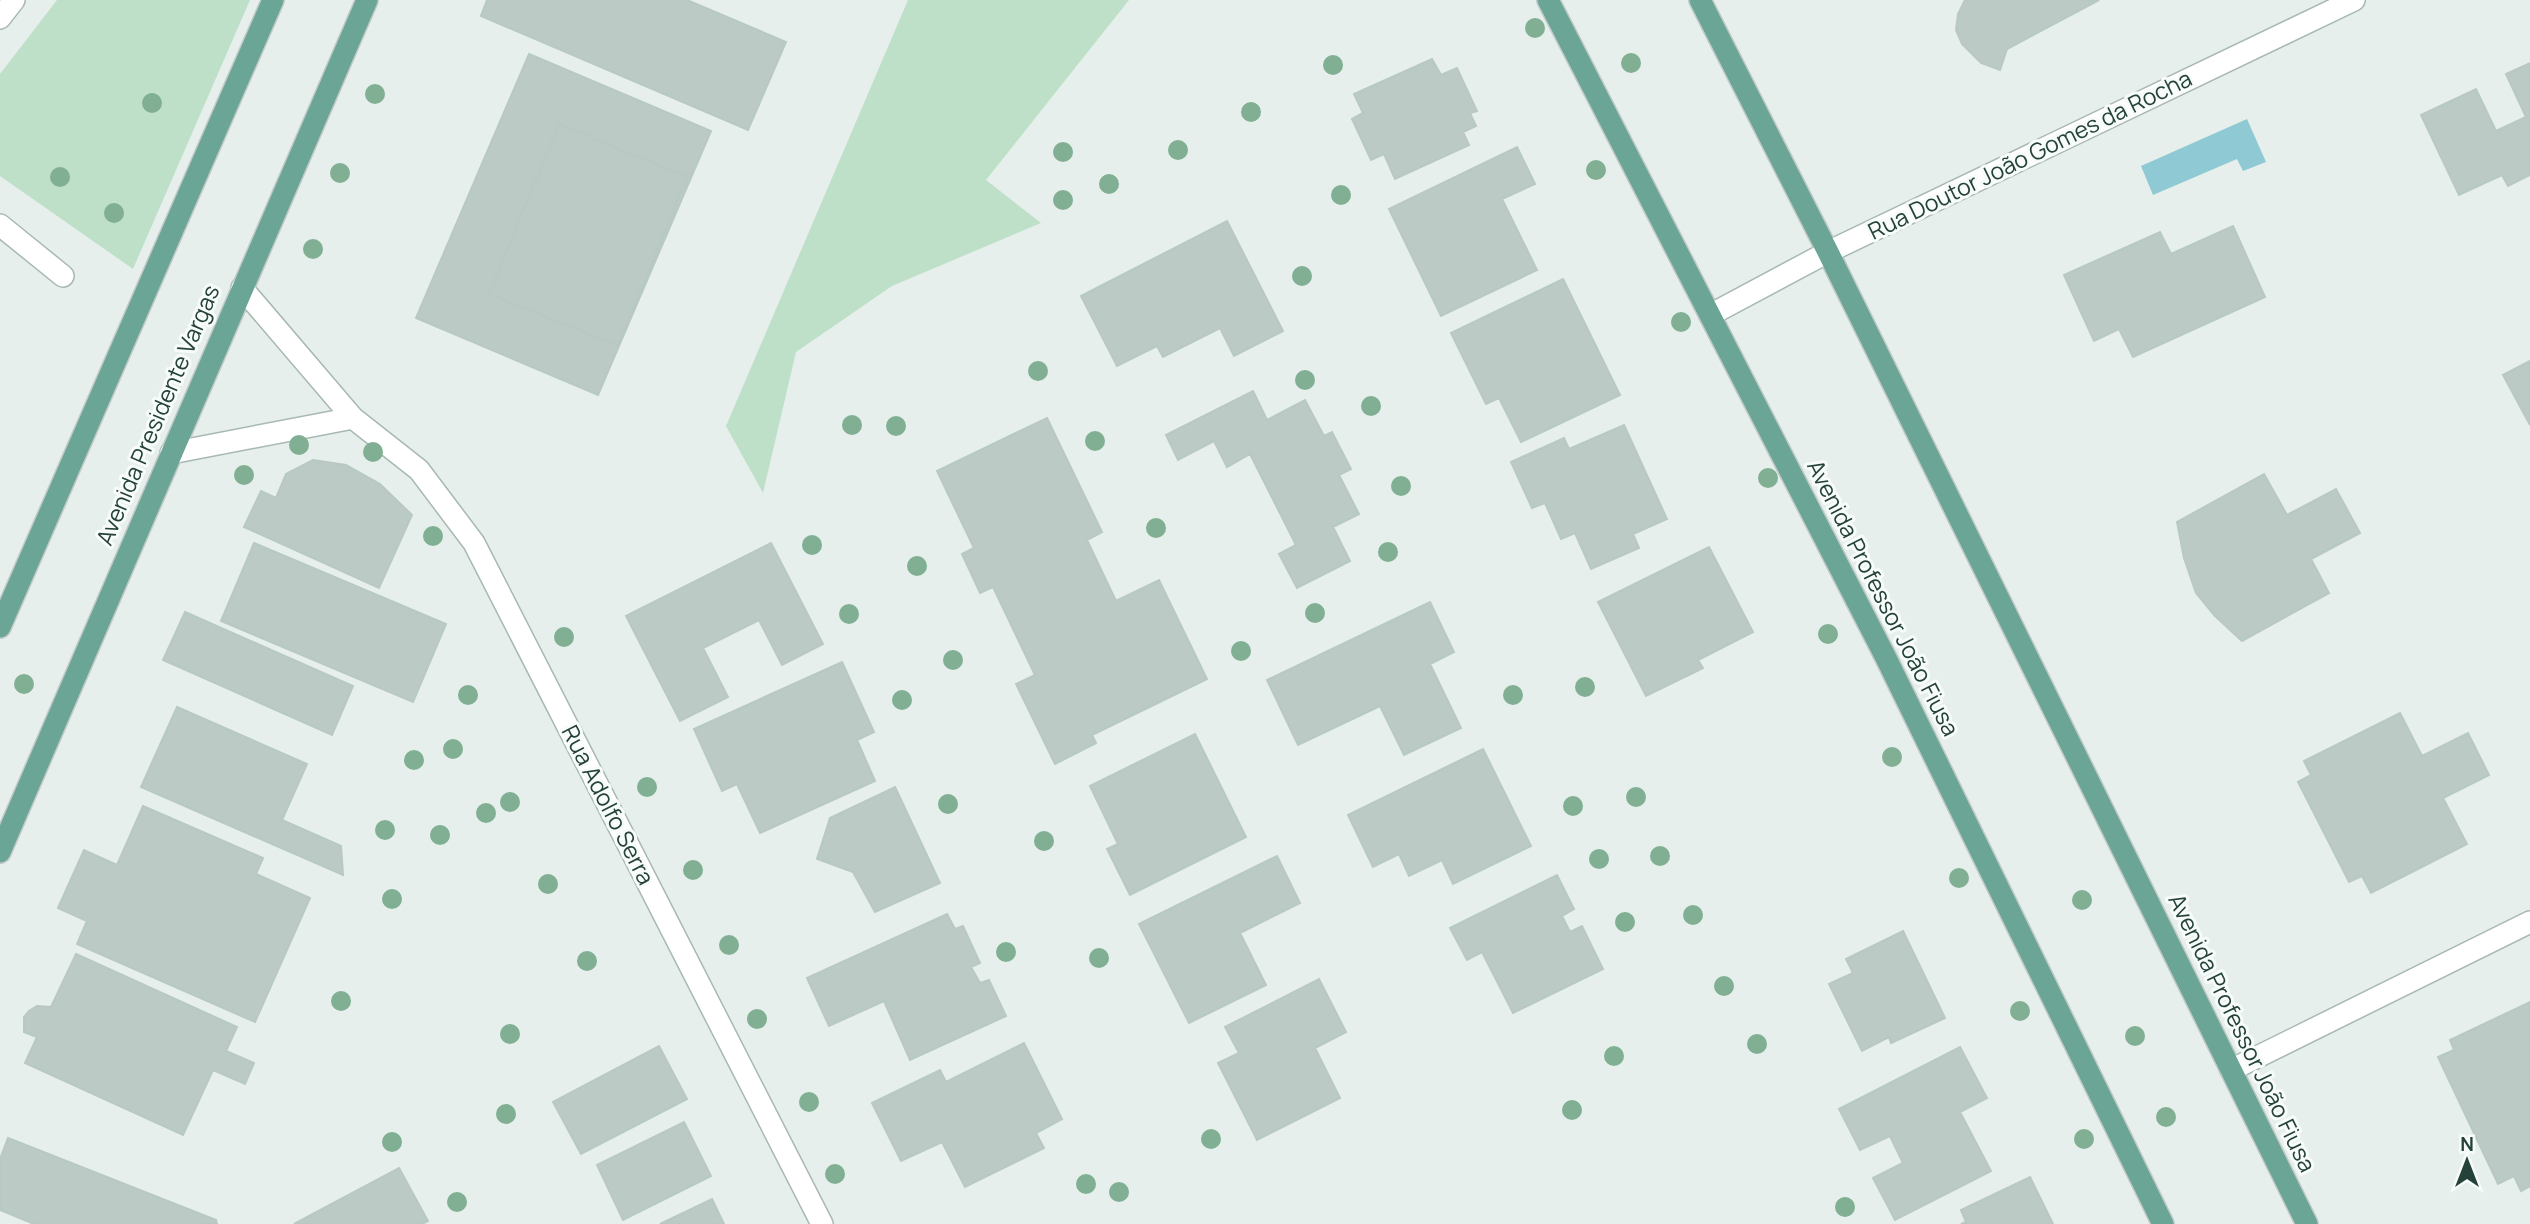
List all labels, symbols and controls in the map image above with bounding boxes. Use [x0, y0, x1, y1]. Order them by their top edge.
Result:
street label: Rua Doutor João Gomes da Rocha [1862, 62, 2197, 247]
street label: Avenida Presidente Vargas [88, 280, 227, 550]
street label: Avenida Professor João Fiusa [1800, 454, 1968, 741]
street label: Rua Adolfo Serra [555, 719, 663, 890]
street label: Avenida Professor João Fiusa [2161, 888, 2324, 1177]
north arrow [2432, 1126, 2502, 1196]
text: N [2460, 1131, 2474, 1157]

